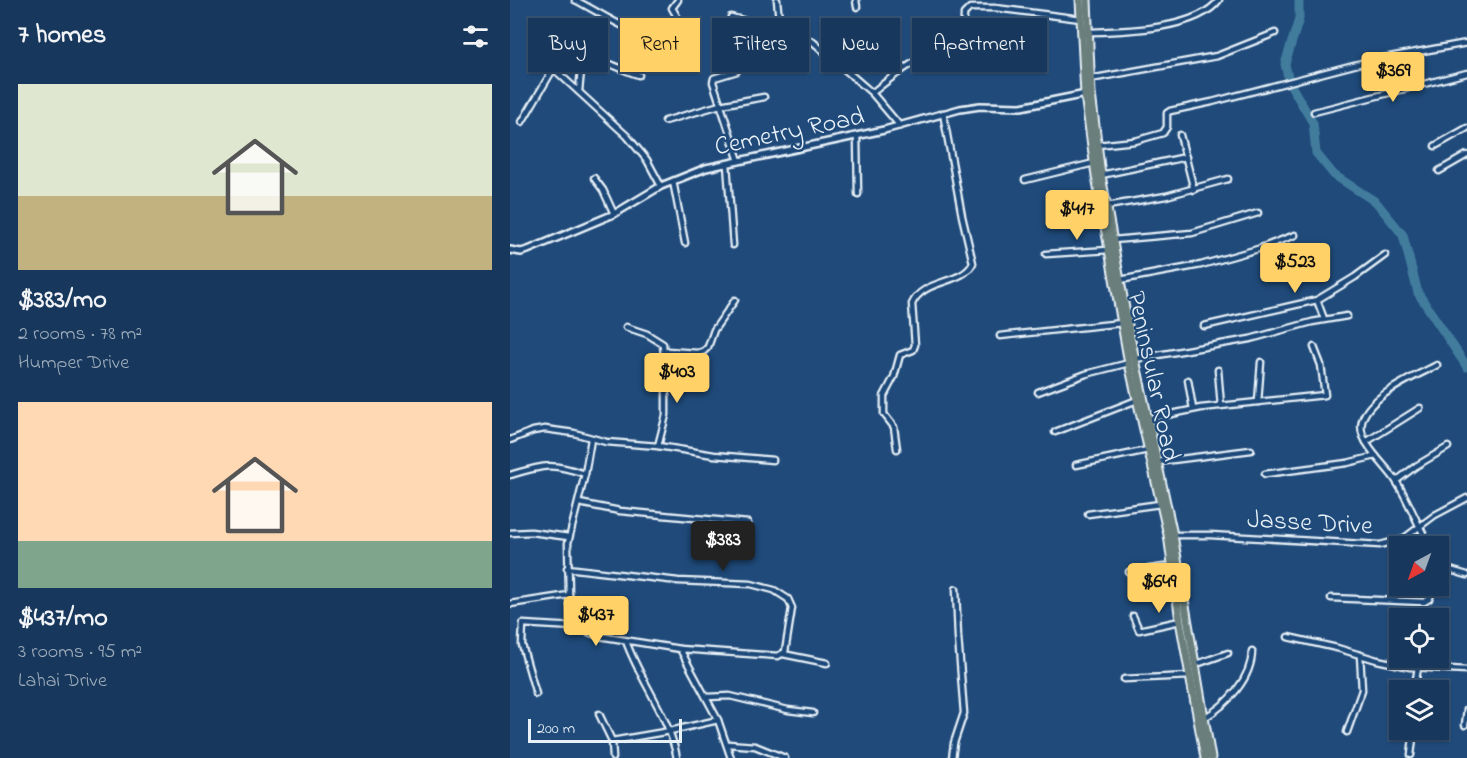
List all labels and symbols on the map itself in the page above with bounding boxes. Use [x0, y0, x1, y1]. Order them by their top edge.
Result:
pin: $369 [1357, 52, 1429, 103]
street label: Cemetry Road [711, 98, 868, 167]
pin: $417 [1041, 190, 1113, 241]
pin: $523 [1259, 243, 1331, 294]
street label: Peninsular Road [1115, 288, 1189, 466]
pin: $403 [641, 353, 713, 404]
street label: Jasse Drive [1246, 502, 1374, 546]
pin: $383 [687, 521, 759, 572]
north arrow [1389, 536, 1449, 596]
pin: $649 [1123, 563, 1195, 614]
pin: $437 [560, 596, 632, 647]
scale bar [528, 716, 682, 744]

